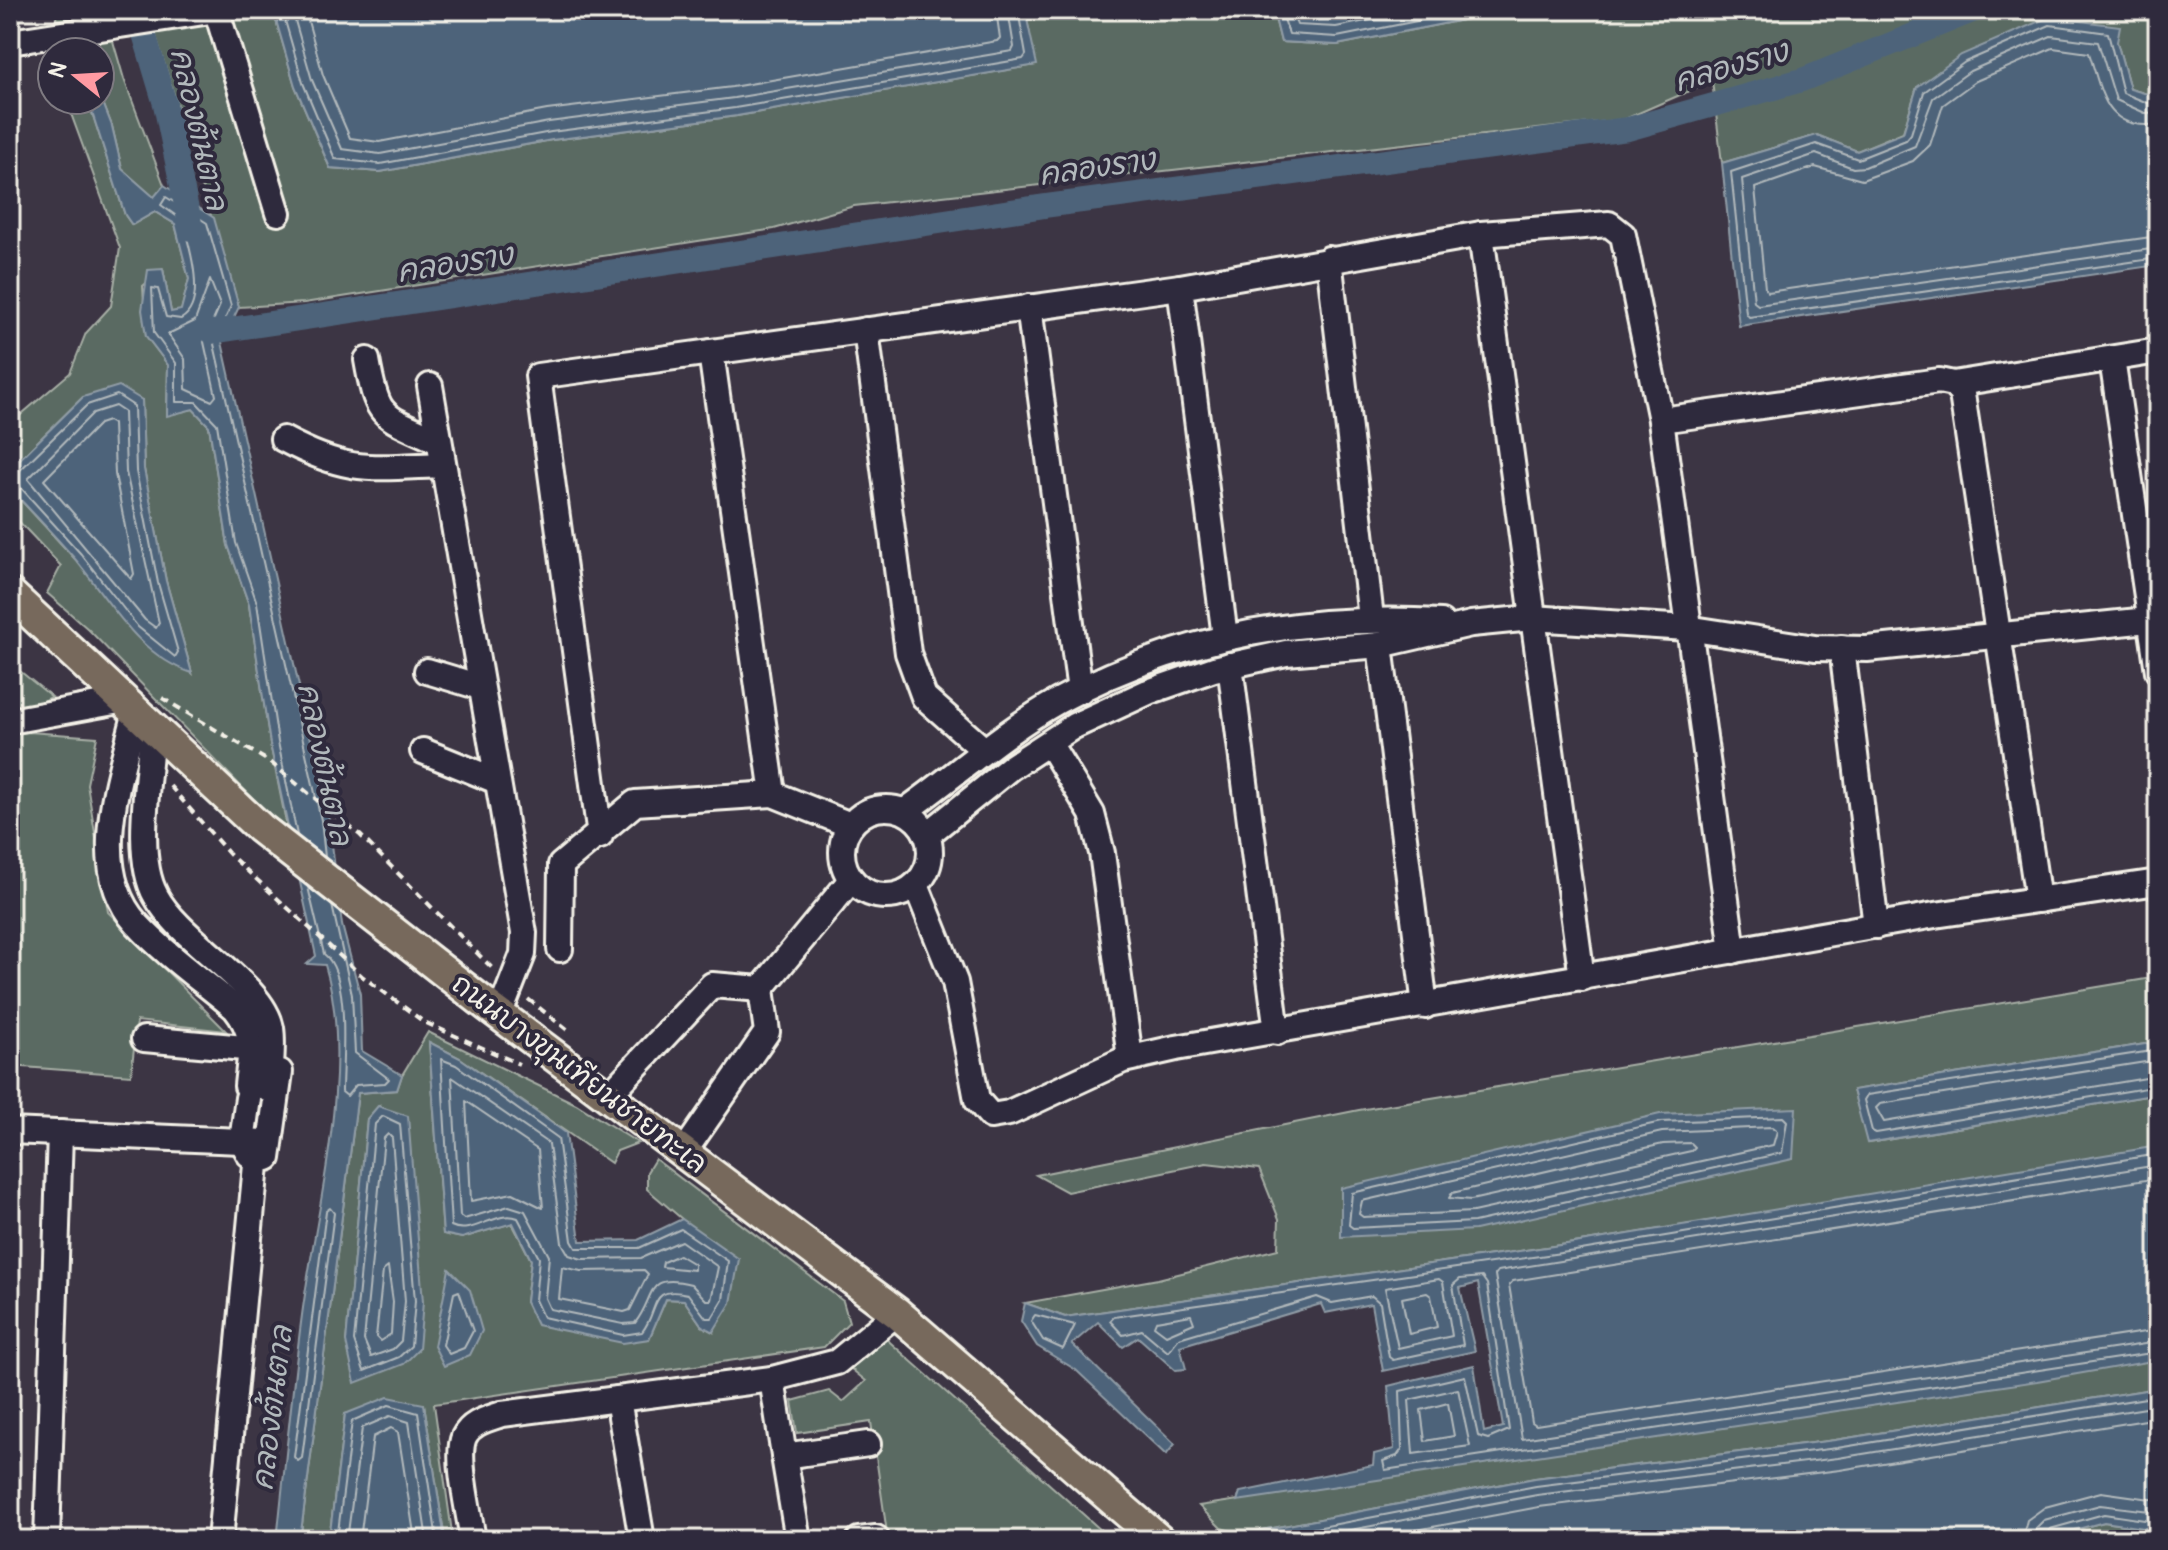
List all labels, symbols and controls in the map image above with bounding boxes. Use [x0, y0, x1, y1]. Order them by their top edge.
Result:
water label: คลองราง [1670, 32, 1795, 100]
north arrow [36, 36, 116, 116]
water label: คลองต้นตาล [162, 45, 236, 215]
text: N [42, 59, 74, 82]
water label: คลองราง [1037, 141, 1160, 194]
water label: คลองราง [395, 236, 518, 291]
water label: คลองต้นตาล [289, 680, 361, 850]
street label: ถนนบางขุนเทียนชายทะเล [443, 966, 714, 1183]
water label: คลองต้นตาล [243, 1322, 301, 1492]

